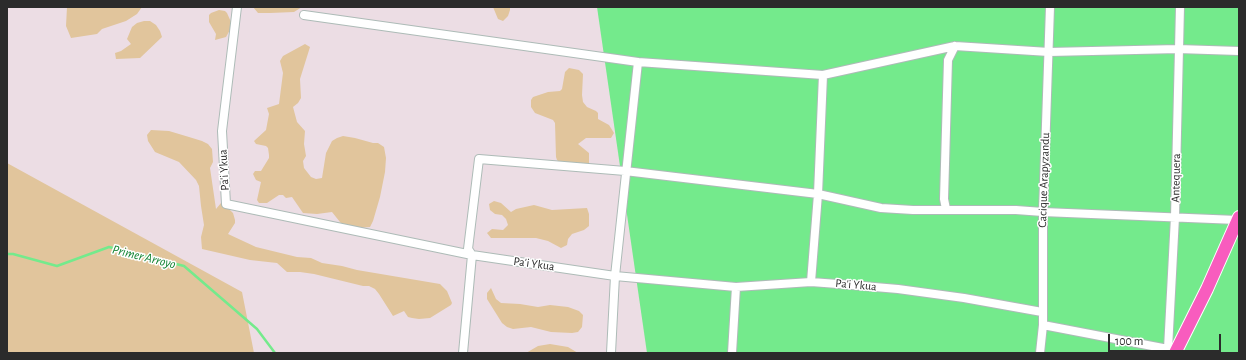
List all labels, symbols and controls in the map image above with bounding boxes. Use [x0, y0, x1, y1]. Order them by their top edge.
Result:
street label: Cacique Arapyzandu [1035, 132, 1053, 228]
street label: Pa'i Ykua [216, 149, 232, 191]
street label: Antequera [1168, 153, 1184, 203]
water label: Primer Arroyo [111, 242, 177, 272]
street label: Pa'i Ykua [512, 254, 556, 274]
street label: Pa'i Ykua [835, 276, 877, 294]
scale bar [1110, 326, 1223, 352]
text: 100 m [1115, 335, 1143, 347]

